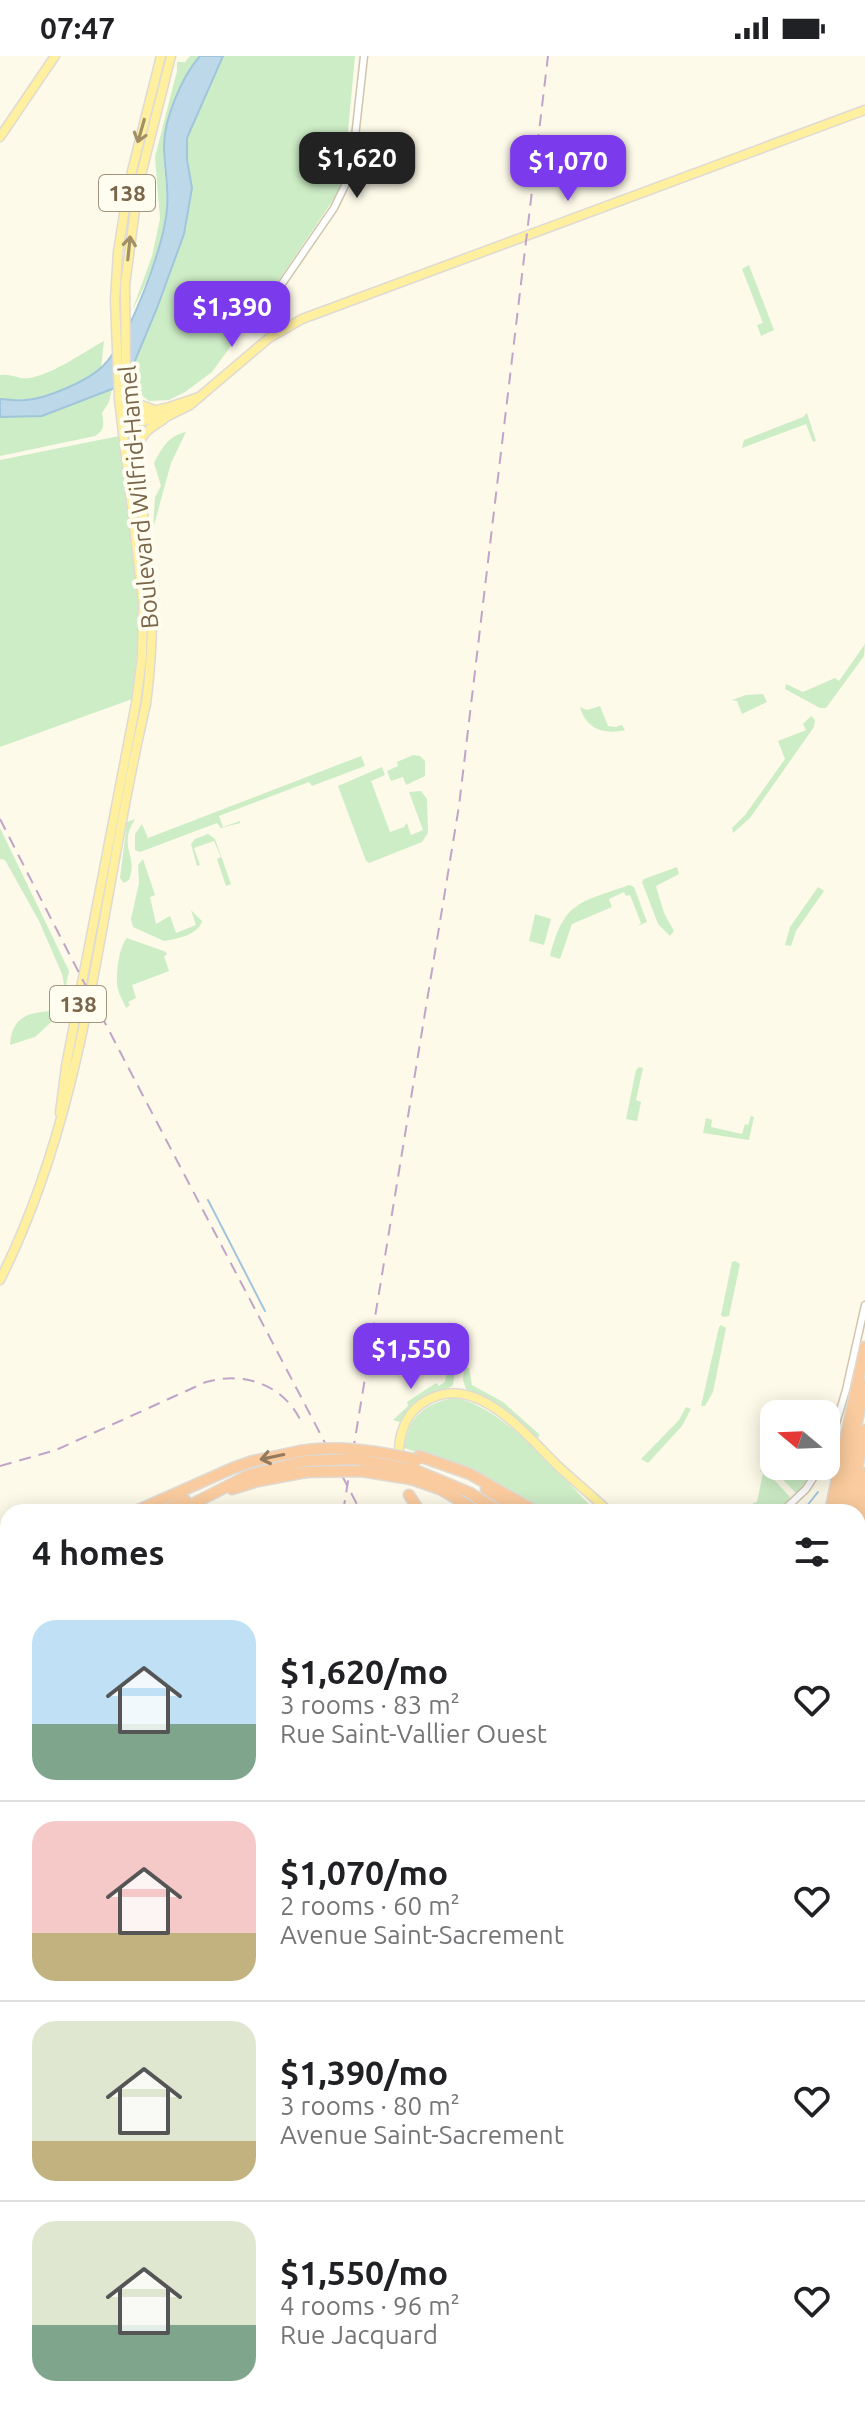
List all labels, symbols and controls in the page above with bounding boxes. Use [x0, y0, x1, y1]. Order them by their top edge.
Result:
text: 07:47 [40, 11, 115, 45]
one-way arrow [133, 118, 148, 144]
pin: $1,620 [292, 132, 422, 200]
pin: $1,070 [503, 135, 633, 203]
text: $1,620 [317, 143, 397, 172]
text: $1,070 [528, 146, 608, 175]
road number: 138 [99, 175, 155, 211]
one-way arrow [121, 235, 136, 261]
pin: $1,390 [167, 281, 297, 349]
text: $1,390 [192, 292, 272, 321]
street label: Boulevard Wilfrid-Hamel [114, 364, 163, 630]
road number: 138 [50, 986, 106, 1022]
pin: $1,550 [346, 1323, 476, 1391]
text: $1,550 [371, 1334, 451, 1363]
north arrow [760, 1400, 840, 1480]
map controls [760, 1400, 840, 1480]
one-way arrow [259, 1450, 285, 1465]
icon: filters [790, 1530, 834, 1574]
text: 4 homes [32, 1533, 165, 1571]
icon: home [96, 1652, 192, 1748]
text: $1,620/mo [280, 1652, 448, 1690]
icon: heart [790, 1678, 834, 1722]
text: 3 rooms · 83 m² [280, 1690, 460, 1719]
text: Rue Saint-Vallier Ouest [280, 1719, 547, 1748]
icon: home [96, 1853, 192, 1949]
text: $1,070/mo [280, 1853, 448, 1891]
icon: heart [790, 1879, 834, 1923]
text: 2 rooms · 60 m² [280, 1891, 460, 1920]
text: Avenue Saint-Sacrement [280, 1920, 564, 1949]
icon: home [96, 2053, 192, 2149]
text: $1,390/mo [280, 2053, 448, 2091]
icon: heart [790, 2079, 834, 2123]
text: 3 rooms · 80 m² [280, 2091, 460, 2120]
text: Avenue Saint-Sacrement [280, 2120, 564, 2149]
icon: home [96, 2253, 192, 2349]
text: $1,550/mo [280, 2253, 448, 2291]
icon: heart [790, 2279, 834, 2323]
text: 4 rooms · 96 m² [280, 2291, 460, 2320]
text: Rue Jacquard [280, 2320, 438, 2349]

